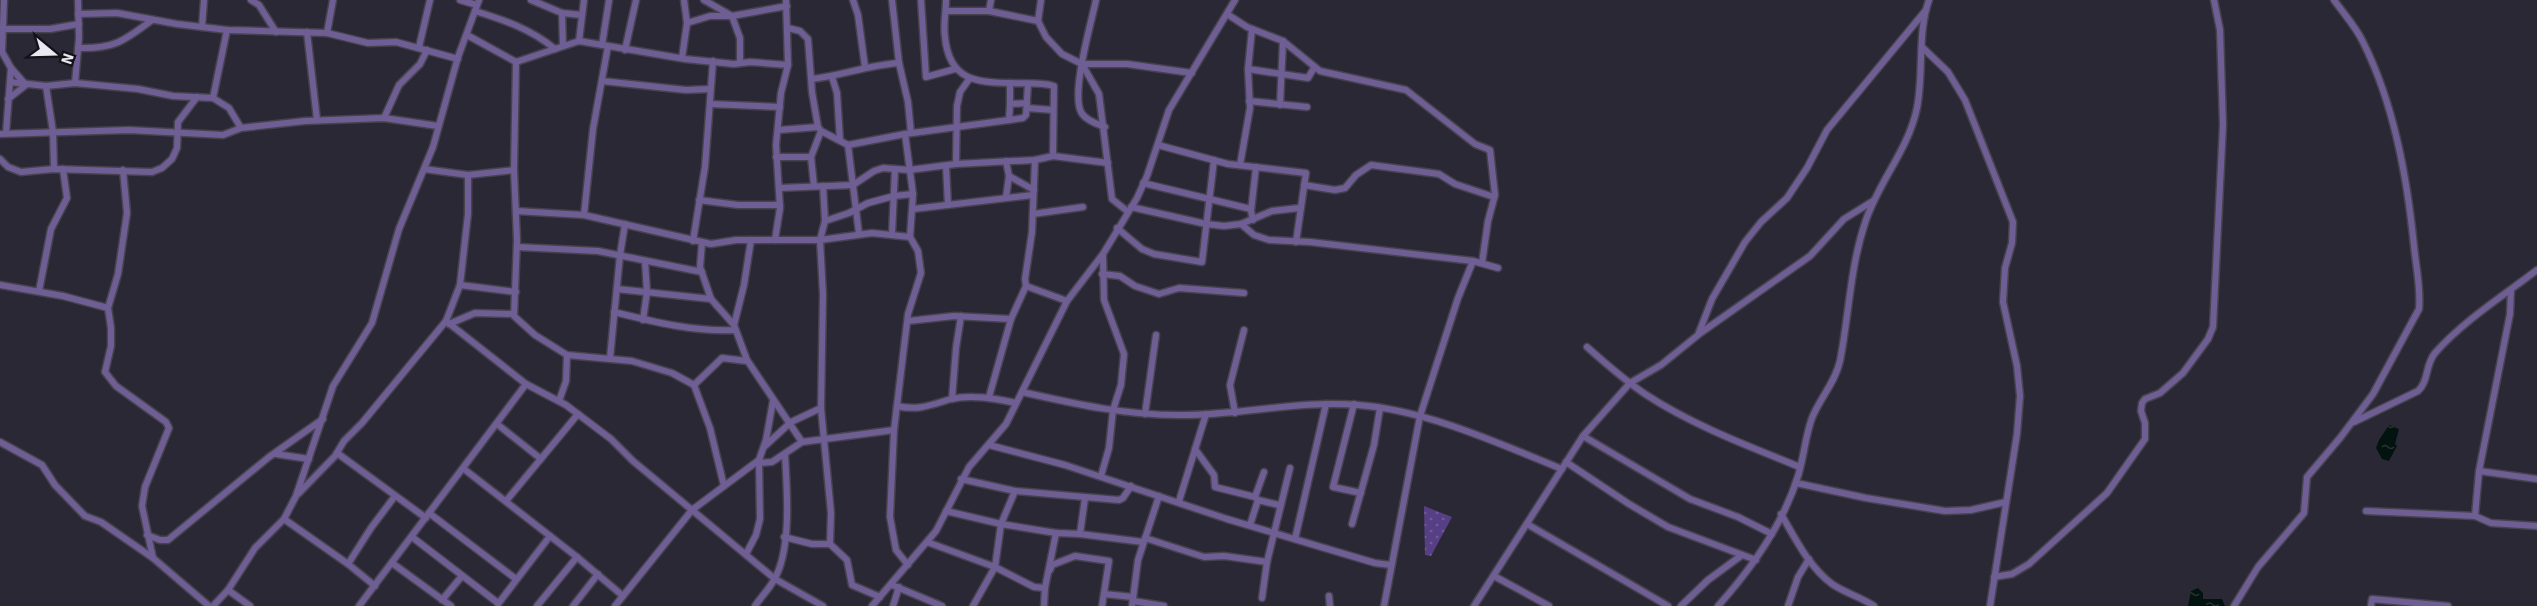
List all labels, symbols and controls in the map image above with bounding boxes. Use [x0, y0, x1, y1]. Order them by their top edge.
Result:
north arrow [24, 24, 84, 84]
text: N [55, 50, 79, 67]

